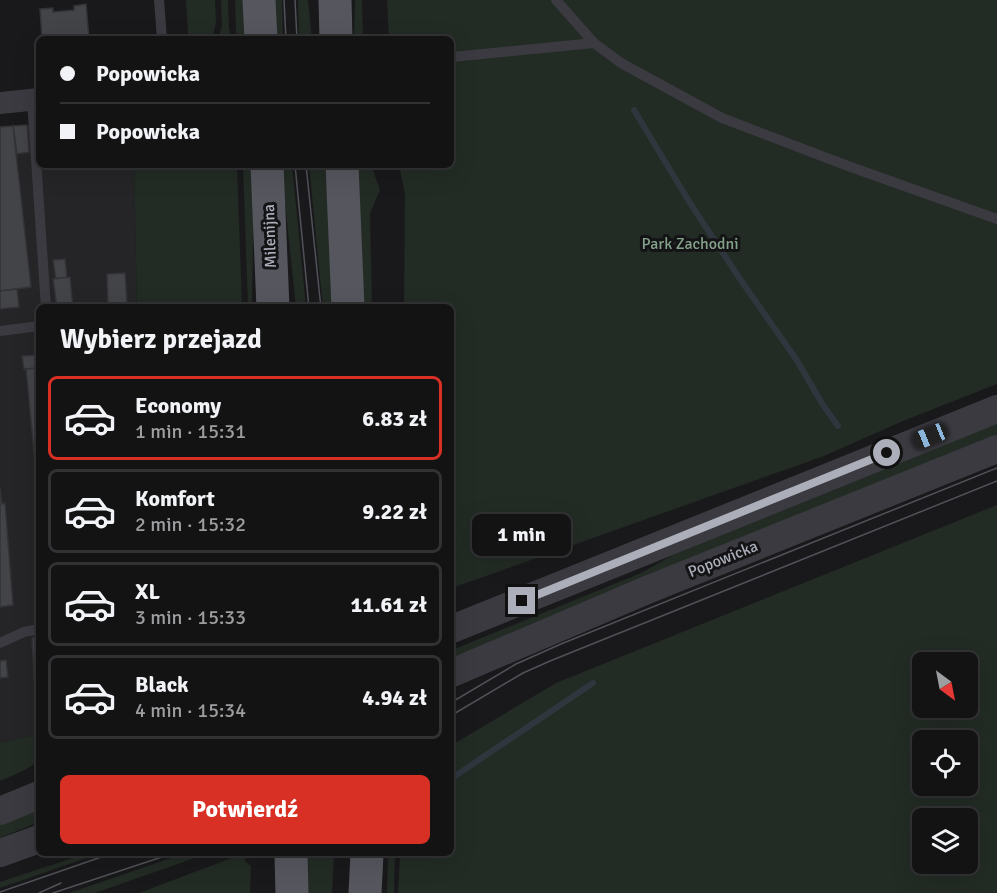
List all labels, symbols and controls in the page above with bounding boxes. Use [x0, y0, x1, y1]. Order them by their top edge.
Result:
text: Popowicka [96, 60, 200, 87]
text: Popowicka [96, 118, 200, 145]
street label: Milenijna [259, 204, 281, 268]
park label: Park Zachodni [641, 234, 739, 254]
text: Wybierz przejazd [60, 323, 262, 356]
icon: car [63, 391, 117, 445]
text: Economy [135, 392, 221, 419]
text: 6.83 zł [362, 405, 427, 432]
text: 1 min · 15:31 [135, 419, 246, 444]
car [910, 421, 950, 451]
route start [873, 439, 900, 466]
icon: car [63, 484, 117, 538]
text: Komfort [135, 485, 215, 512]
text: 9.22 zł [362, 498, 427, 525]
text: 2 min · 15:32 [135, 512, 246, 537]
callout: 1 min [472, 514, 572, 556]
text: 1 min [497, 522, 546, 547]
street label: Popowicka [685, 536, 761, 582]
icon: car [63, 577, 117, 631]
text: XL [135, 578, 160, 605]
route end [508, 587, 535, 614]
text: 11.61 zł [350, 591, 427, 618]
text: 3 min · 15:33 [135, 605, 246, 630]
north arrow [912, 652, 978, 718]
map controls [912, 652, 978, 874]
icon: car [63, 670, 117, 724]
text: Black [135, 671, 189, 698]
text: 4.94 zł [362, 684, 427, 711]
text: 4 min · 15:34 [135, 698, 246, 723]
button: locate [912, 730, 978, 796]
button: Potwierdź [60, 775, 430, 844]
button: layers [912, 808, 978, 874]

